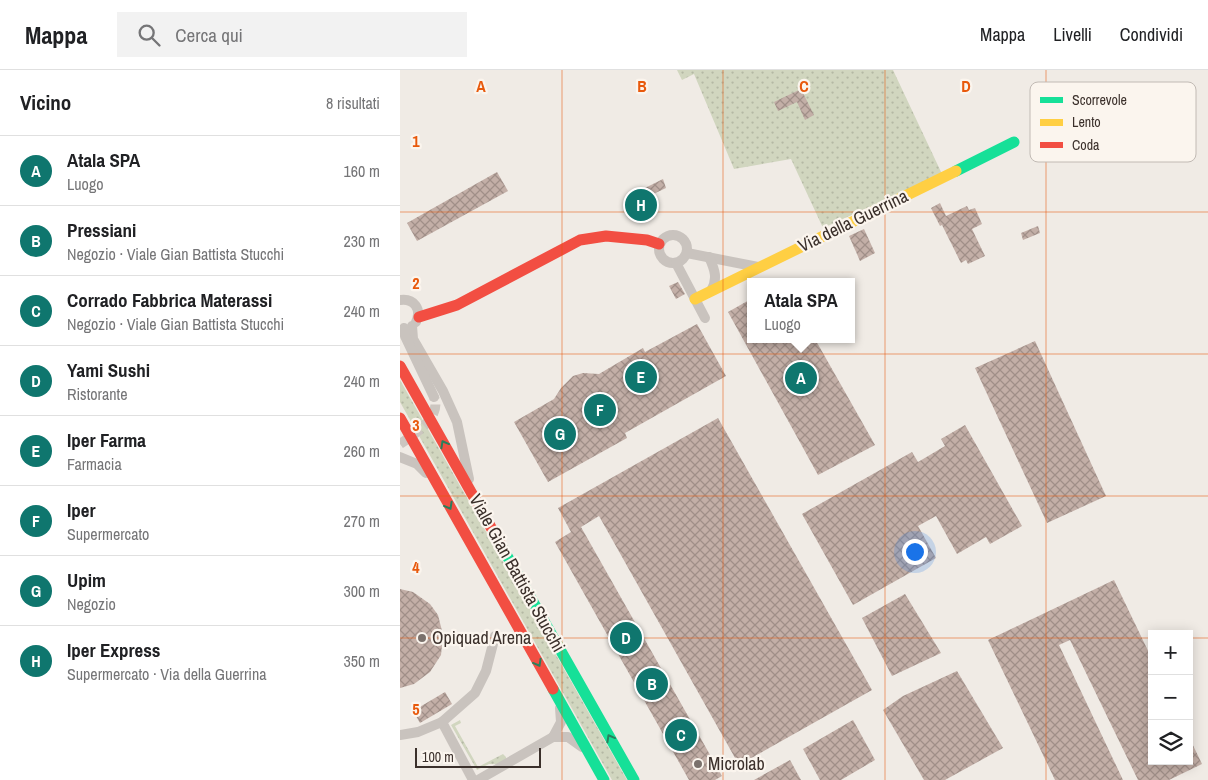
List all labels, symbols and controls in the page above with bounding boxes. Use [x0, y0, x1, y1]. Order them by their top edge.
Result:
search box [117, 12, 467, 57]
text: Mappa [25, 19, 87, 51]
icon: search [135, 21, 163, 49]
text: Cerca qui [175, 22, 243, 48]
text: Mappa [980, 22, 1025, 47]
text: Livelli [1053, 22, 1092, 47]
text: Condividi [1120, 22, 1183, 47]
text: A [476, 75, 486, 97]
text: B [637, 75, 647, 97]
text: C [799, 75, 809, 97]
text: D [961, 75, 971, 97]
legend [1030, 82, 1196, 162]
text: Vicino [20, 88, 71, 117]
text: Scorrevole [1072, 91, 1127, 109]
text: 8 risultati [326, 92, 380, 114]
text: Lento [1072, 113, 1101, 131]
text: 1 [412, 130, 420, 152]
text: Coda [1072, 136, 1100, 154]
text: Atala SPA [67, 147, 140, 173]
text: A [31, 160, 41, 182]
text: 160 m [344, 160, 380, 182]
text: Luogo [67, 173, 103, 195]
street label: Via della Guerrina [794, 183, 912, 258]
pin: H [625, 186, 657, 224]
text: Pressiani [67, 217, 136, 243]
text: B [31, 230, 41, 252]
text: 230 m [344, 230, 380, 252]
text: Negozio · Viale Gian Battista Stucchi [67, 243, 284, 265]
text: 2 [412, 272, 420, 294]
popup [747, 278, 855, 343]
text: Corrado Fabbrica Materassi [67, 287, 272, 313]
text: Atala SPA [764, 287, 838, 313]
text: C [31, 300, 41, 322]
text: 240 m [344, 300, 380, 322]
text: Negozio · Viale Gian Battista Stucchi [67, 313, 284, 335]
text: Luogo [764, 313, 801, 335]
text: Yami Sushi [67, 357, 150, 383]
pin: E [625, 358, 657, 396]
pin: A [785, 359, 817, 397]
text: D [31, 370, 41, 392]
text: 240 m [344, 370, 380, 392]
text: Ristorante [67, 383, 128, 405]
pin: F [584, 391, 616, 429]
text: 3 [412, 414, 420, 436]
pin: G [544, 415, 576, 453]
text: Iper Farma [67, 427, 146, 453]
text: E [32, 440, 40, 462]
text: 260 m [344, 440, 380, 462]
one-way arrow [440, 440, 450, 449]
text: Farmacia [67, 453, 122, 475]
street label: Viale Gian Battista Stucchi [464, 489, 571, 656]
text: Iper [67, 497, 96, 523]
one-way arrow [443, 501, 453, 510]
text: F [32, 510, 40, 532]
text: 270 m [344, 510, 380, 532]
text: Supermercato [67, 523, 149, 545]
your location [902, 539, 928, 565]
text: 4 [412, 556, 420, 578]
text: Upim [67, 567, 106, 593]
text: G [31, 580, 41, 602]
text: 300 m [344, 580, 380, 602]
text: Negozio [67, 593, 116, 615]
pin: D [610, 619, 642, 657]
place label: Opiquad Arena [432, 625, 531, 650]
map controls [1148, 630, 1193, 765]
button: + [1148, 630, 1193, 675]
marker: Opiquad Arena [416, 632, 428, 644]
text: Iper Express [67, 637, 161, 663]
text: H [31, 650, 41, 672]
text: 350 m [344, 650, 380, 672]
one-way arrow [532, 658, 542, 667]
text: Supermercato · Via della Guerrina [67, 663, 267, 685]
pin: B [636, 665, 668, 703]
button: − [1148, 675, 1193, 720]
text: 5 [412, 698, 420, 720]
pin: C [665, 716, 697, 754]
button: layers [1148, 720, 1193, 765]
one-way arrow [607, 734, 617, 743]
scale bar [415, 745, 541, 768]
text: 100 m [422, 748, 454, 766]
place label: Microlab [708, 751, 765, 776]
marker: Microlab [692, 758, 704, 770]

